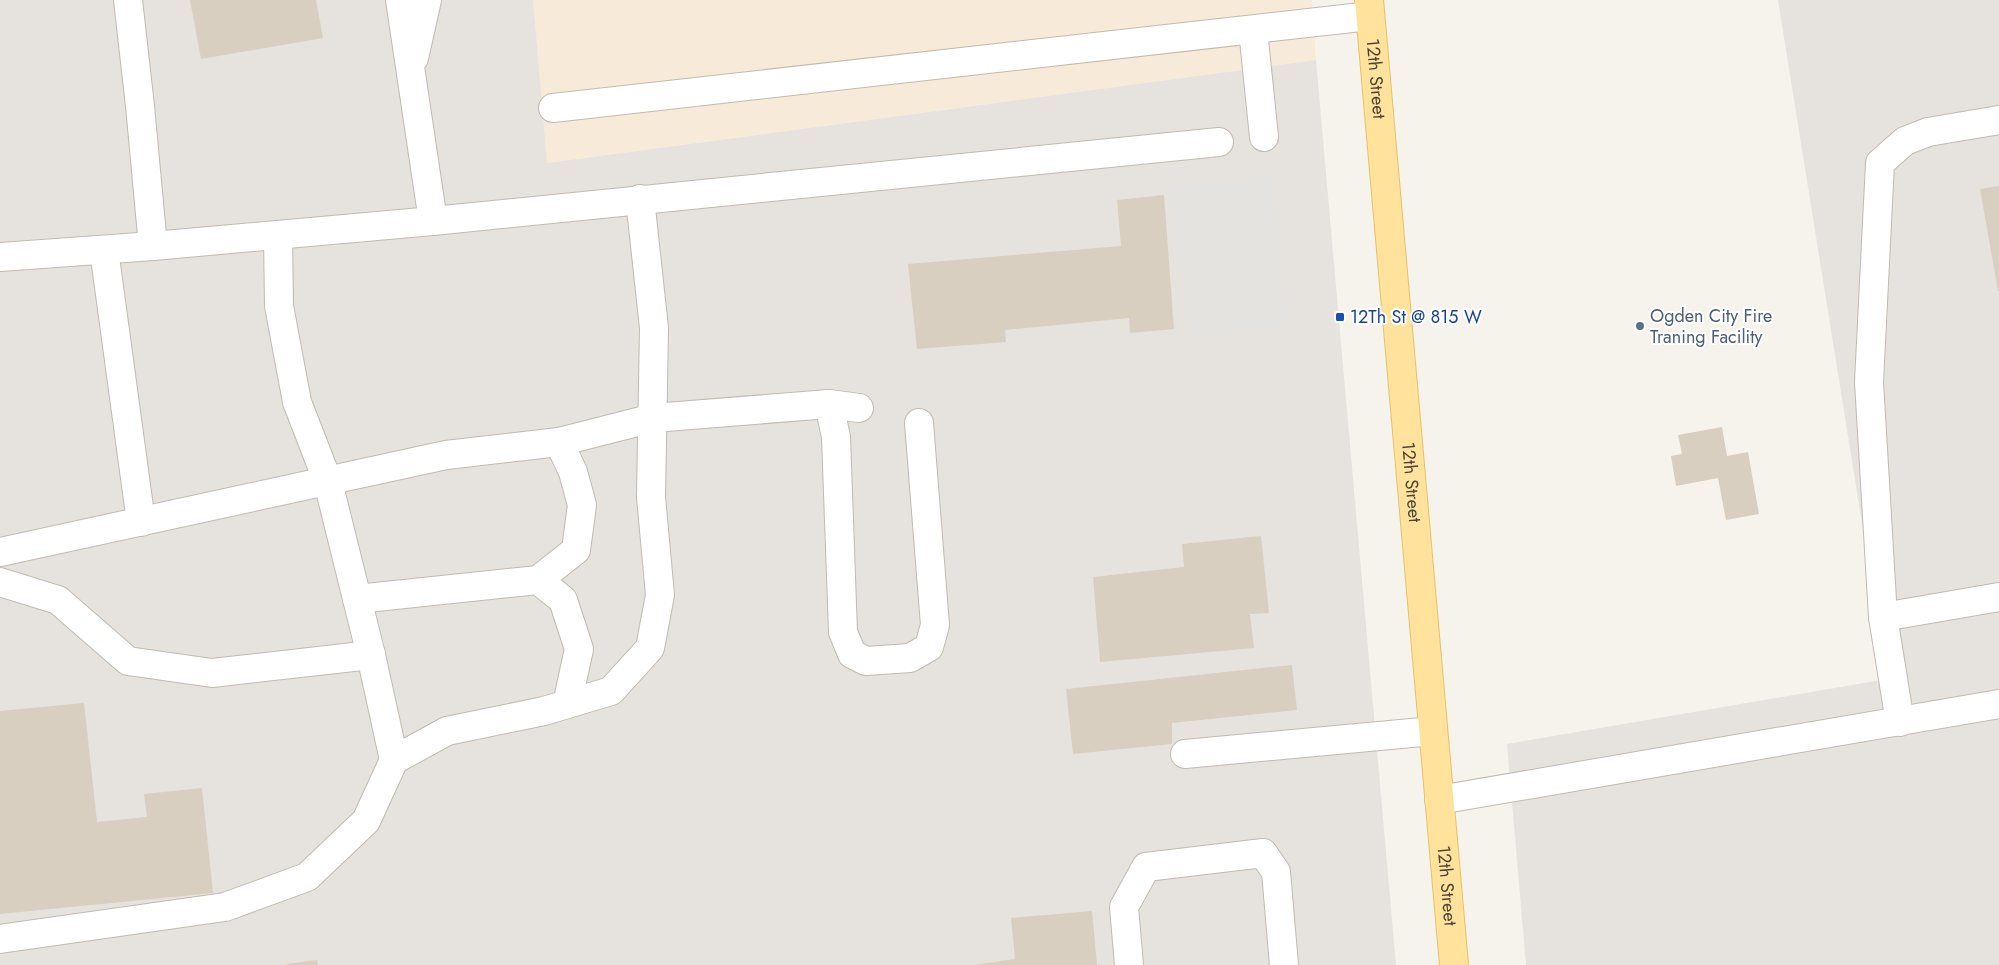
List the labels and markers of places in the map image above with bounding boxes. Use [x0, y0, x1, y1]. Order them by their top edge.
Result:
place label: Ogden City Fire Traning Facility [1650, 303, 1772, 350]
place label: 12Th St @ 815 W [1350, 304, 1482, 330]
marker: 12Th St @ 815 W [1334, 311, 1346, 323]
marker: Ogden City Fire Traning Facility [1634, 320, 1646, 332]

